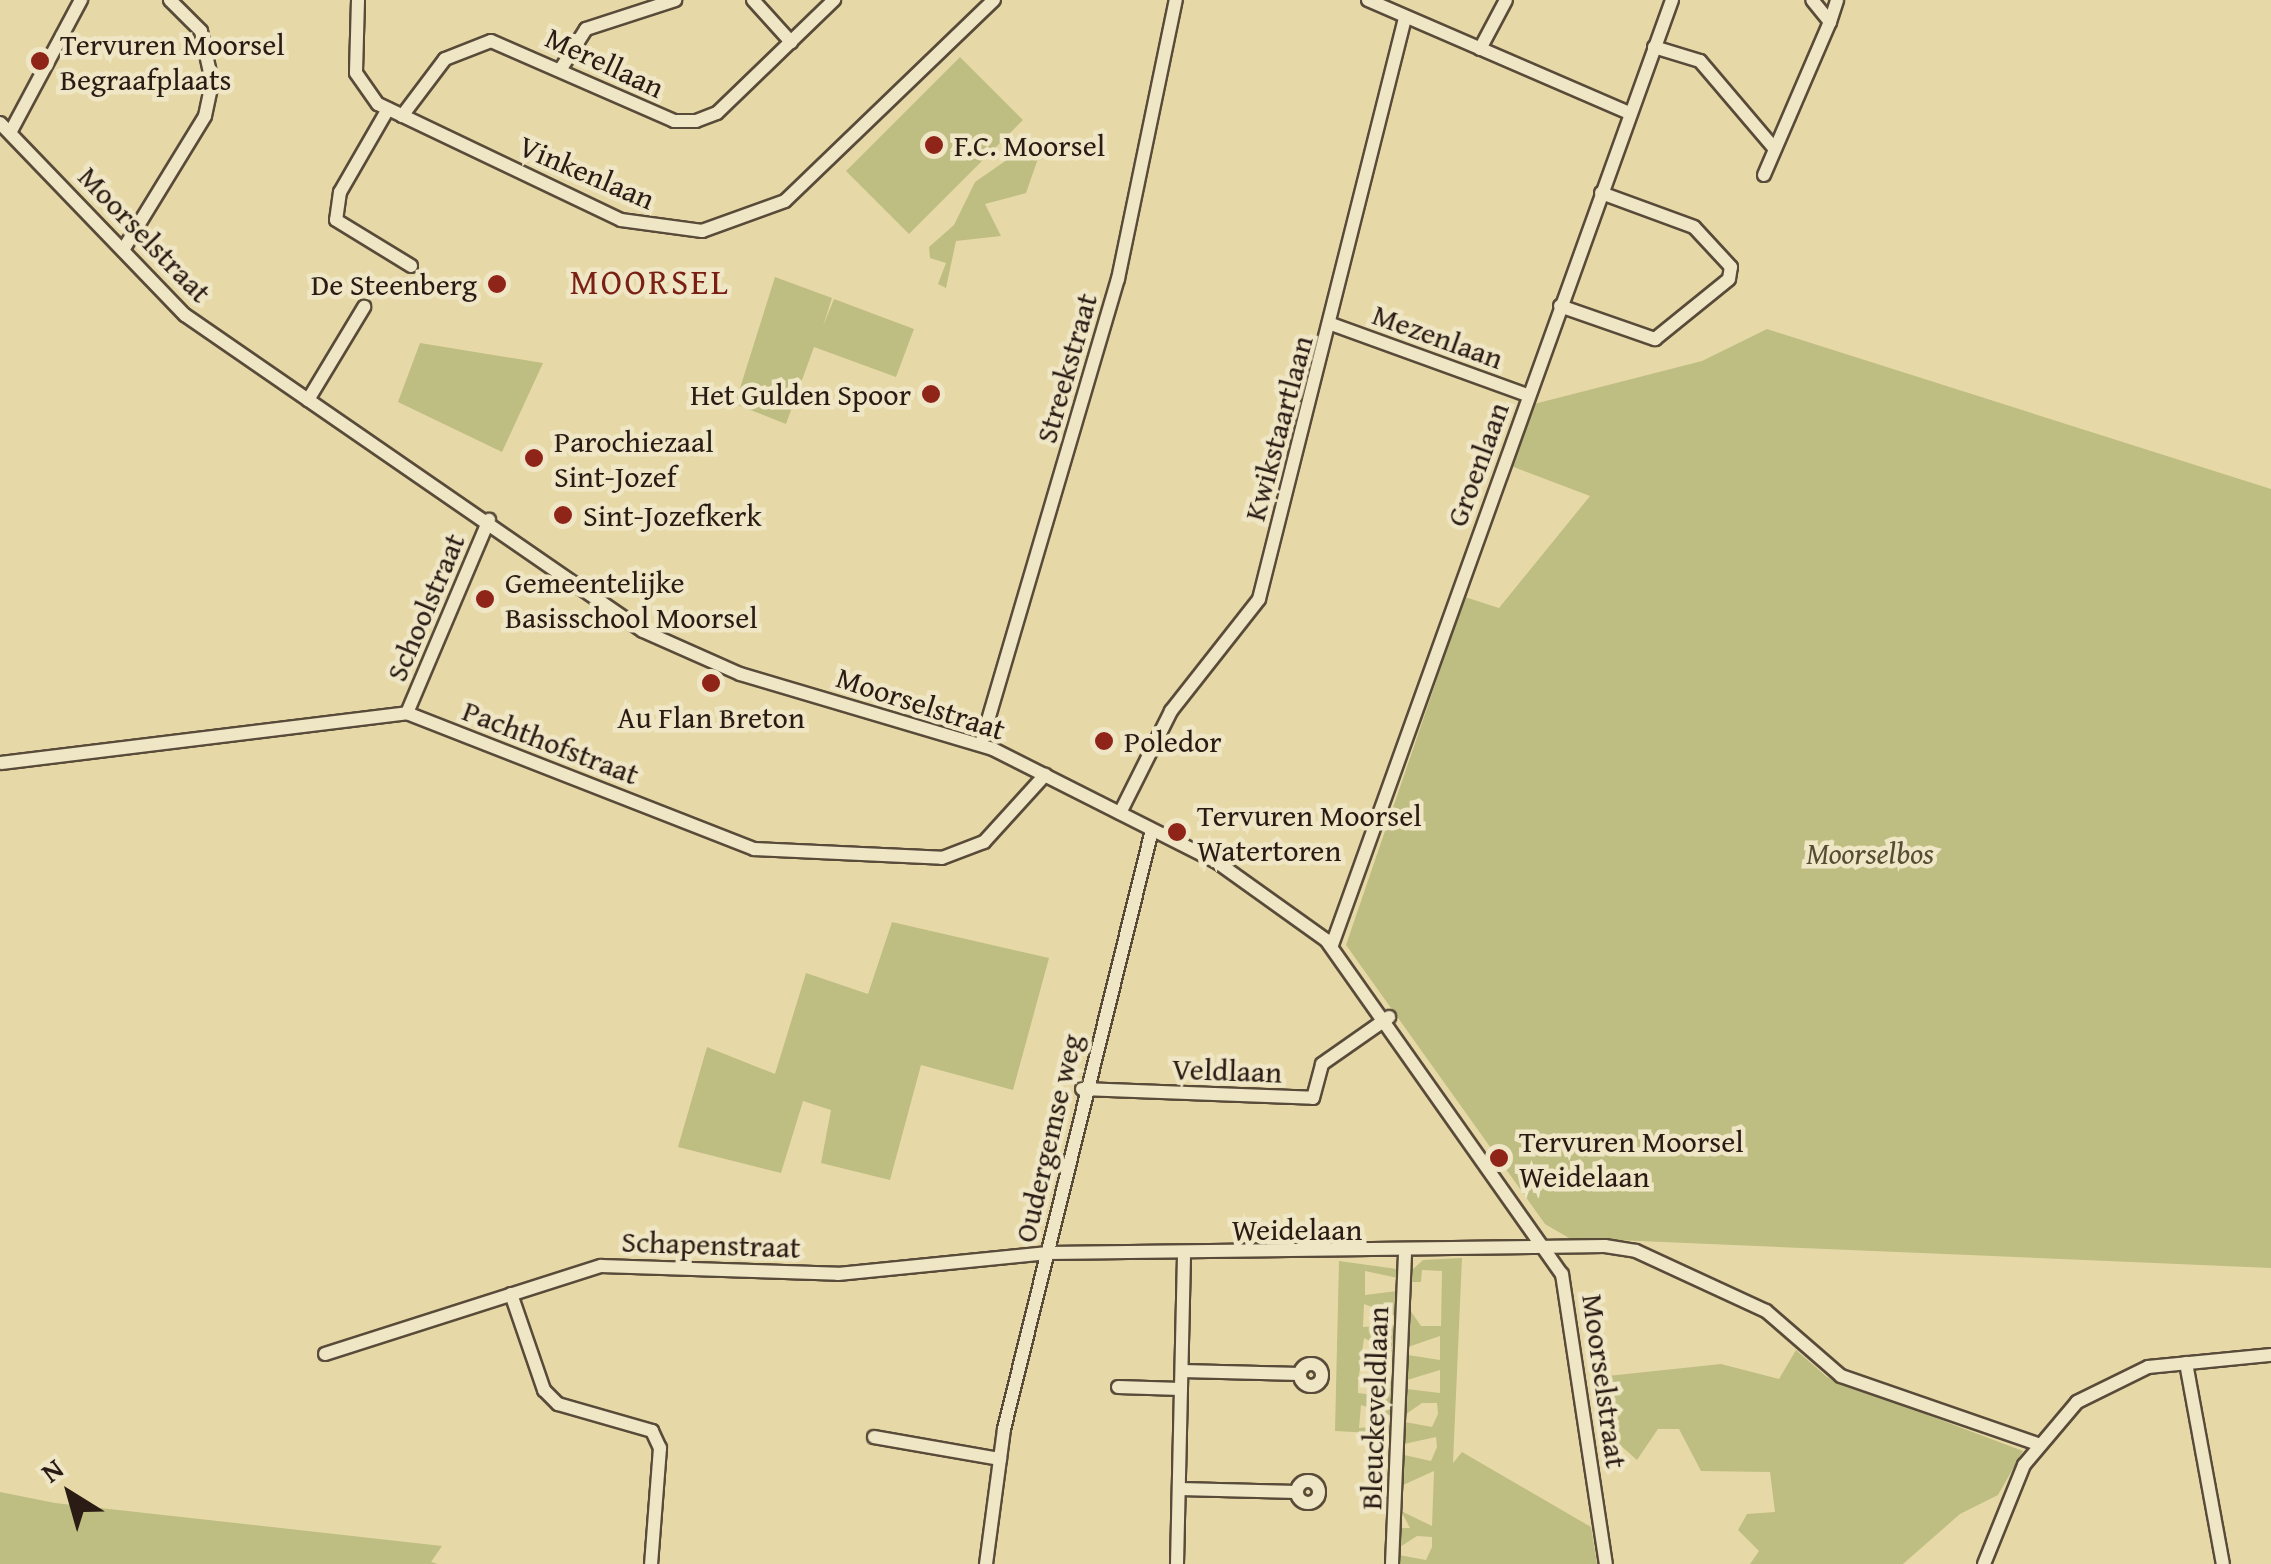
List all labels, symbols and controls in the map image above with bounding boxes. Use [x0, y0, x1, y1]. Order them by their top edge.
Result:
street label: Merellaan [540, 19, 670, 105]
place label: Tervuren Moorsel Begraafplaats [60, 26, 285, 96]
marker: Tervuren Moorsel Begraafplaats [29, 50, 51, 72]
street label: Vinkenlaan [514, 127, 660, 217]
place label: F.C. Moorsel [954, 127, 1105, 163]
marker: F.C. Moorsel [923, 134, 945, 156]
street label: Moorselstraat [71, 158, 219, 310]
district label: MOORSEL [570, 261, 730, 303]
place label: De Steenberg [311, 266, 477, 302]
marker: De Steenberg [486, 273, 508, 295]
street label: Streekstraat [1027, 289, 1105, 447]
street label: Mezenlaan [1368, 296, 1508, 376]
street label: Kwikstaartlaan [1236, 332, 1320, 524]
place label: Het Gulden Spoor [690, 376, 911, 412]
marker: Het Gulden Spoor [920, 383, 942, 405]
street label: Groenlaan [1438, 397, 1516, 531]
place label: Parochiezaal Sint-Jozef [554, 423, 714, 494]
marker: Parochiezaal Sint-Jozef [523, 447, 545, 469]
place label: Sint-Jozefkerk [583, 497, 762, 533]
marker: Sint-Jozefkerk [552, 504, 574, 526]
street label: Schoolstraat [378, 528, 472, 686]
place label: Gemeentelijke Basisschool Moorsel [505, 564, 758, 634]
marker: Gemeentelijke Basisschool Moorsel [474, 588, 496, 610]
street label: Moorselstraat [832, 659, 1010, 747]
marker: Au Flan Breton [700, 672, 722, 694]
street label: Pachthofstraat [458, 692, 644, 792]
place label: Au Flan Breton [617, 699, 805, 735]
place label: Poledor [1124, 723, 1222, 759]
marker: Poledor [1093, 730, 1115, 752]
place label: Tervuren Moorsel Watertoren [1197, 797, 1422, 868]
marker: Tervuren Moorsel Watertoren [1166, 821, 1188, 843]
park label: Moorselbos [1806, 835, 1934, 871]
street label: Oudergemse weg [1007, 1030, 1089, 1246]
street label: Veldlaan [1171, 1050, 1283, 1090]
place label: Tervuren Moorsel Weidelaan [1519, 1123, 1744, 1194]
marker: Tervuren Moorsel Weidelaan [1488, 1147, 1510, 1169]
street label: Weidelaan [1232, 1211, 1362, 1247]
street label: Schapenstraat [621, 1223, 801, 1265]
street label: Moorselstraat [1575, 1292, 1635, 1470]
street label: Bleuckeveldlaan [1352, 1306, 1396, 1510]
north arrow [20, 1444, 120, 1544]
text: N [32, 1448, 71, 1492]

